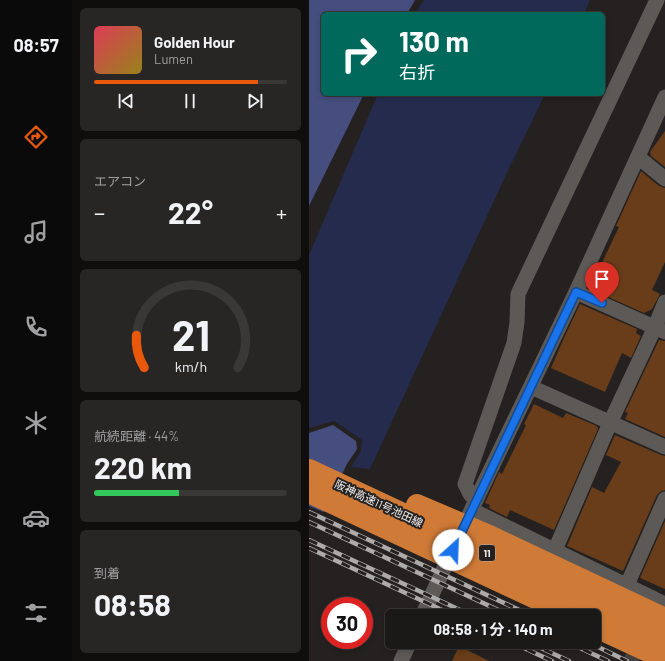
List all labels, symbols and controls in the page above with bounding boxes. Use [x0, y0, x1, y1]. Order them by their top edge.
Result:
text: 130 m [399, 24, 469, 58]
icon: right [333, 28, 385, 80]
text: Golden Hour [154, 33, 235, 51]
text: 08:57 [13, 34, 59, 56]
text: Lumen [154, 51, 193, 67]
text: 右折 [399, 61, 435, 83]
icon: previous [115, 90, 137, 112]
icon: pause [179, 90, 201, 112]
icon: next [244, 90, 266, 112]
icon: directions [22, 123, 50, 151]
text: エアコン [94, 173, 146, 189]
text: 22° [168, 194, 213, 230]
text: − [94, 199, 105, 225]
text: + [276, 199, 287, 225]
icon: music [22, 218, 50, 246]
pin [585, 262, 619, 303]
icon: arrive [591, 268, 613, 290]
text: 21 [172, 309, 209, 359]
icon: phone [22, 313, 50, 341]
text: km/h [174, 358, 207, 375]
icon: climate [22, 409, 50, 437]
text: 航続距離 · 44% [94, 428, 179, 444]
text: 220 km [94, 449, 192, 485]
street label: 阪神高速11号池田線 [333, 477, 425, 529]
icon: car [22, 504, 50, 532]
position arrow [432, 529, 474, 571]
road number: 11 [479, 545, 495, 561]
text: 到着 [94, 565, 120, 581]
text: 08:58 [94, 586, 171, 622]
speed limit sign: 30 [321, 597, 373, 649]
icon: filters [22, 599, 50, 627]
text: 08:58 · 1 分 · 140 m [433, 620, 553, 638]

